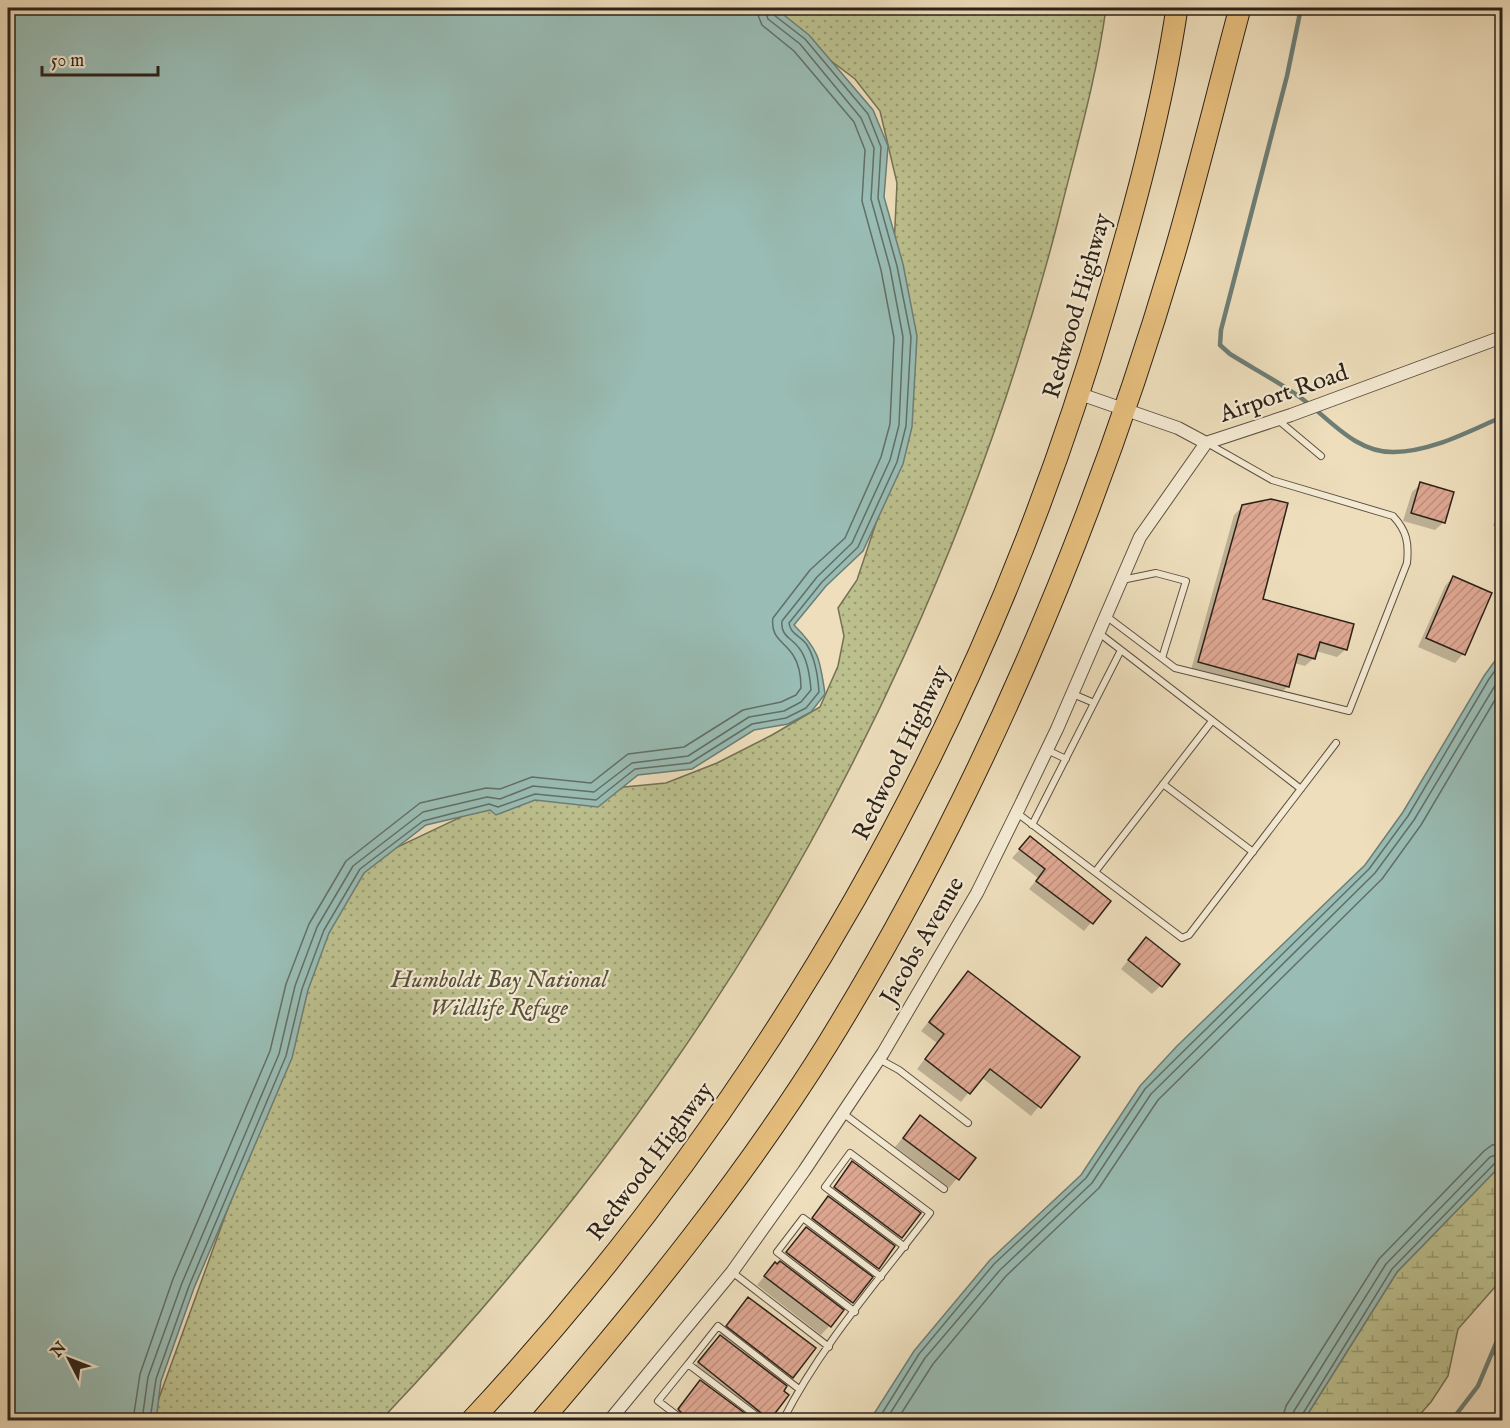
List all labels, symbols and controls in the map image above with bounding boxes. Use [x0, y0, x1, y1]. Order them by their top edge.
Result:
scale bar [42, 39, 158, 77]
text: 50 m [51, 50, 84, 73]
street label: Redwood Highway [1037, 210, 1119, 402]
street label: Airport Road [1215, 357, 1353, 431]
street label: Redwood Highway [846, 660, 958, 846]
street label: Jacobs Avenue [872, 871, 972, 1013]
park label: Humboldt Bay National Wildlife Refuge [390, 965, 610, 1024]
street label: Redwood Highway [581, 1076, 721, 1248]
north arrow [39, 1329, 99, 1389]
text: N [47, 1338, 72, 1363]

